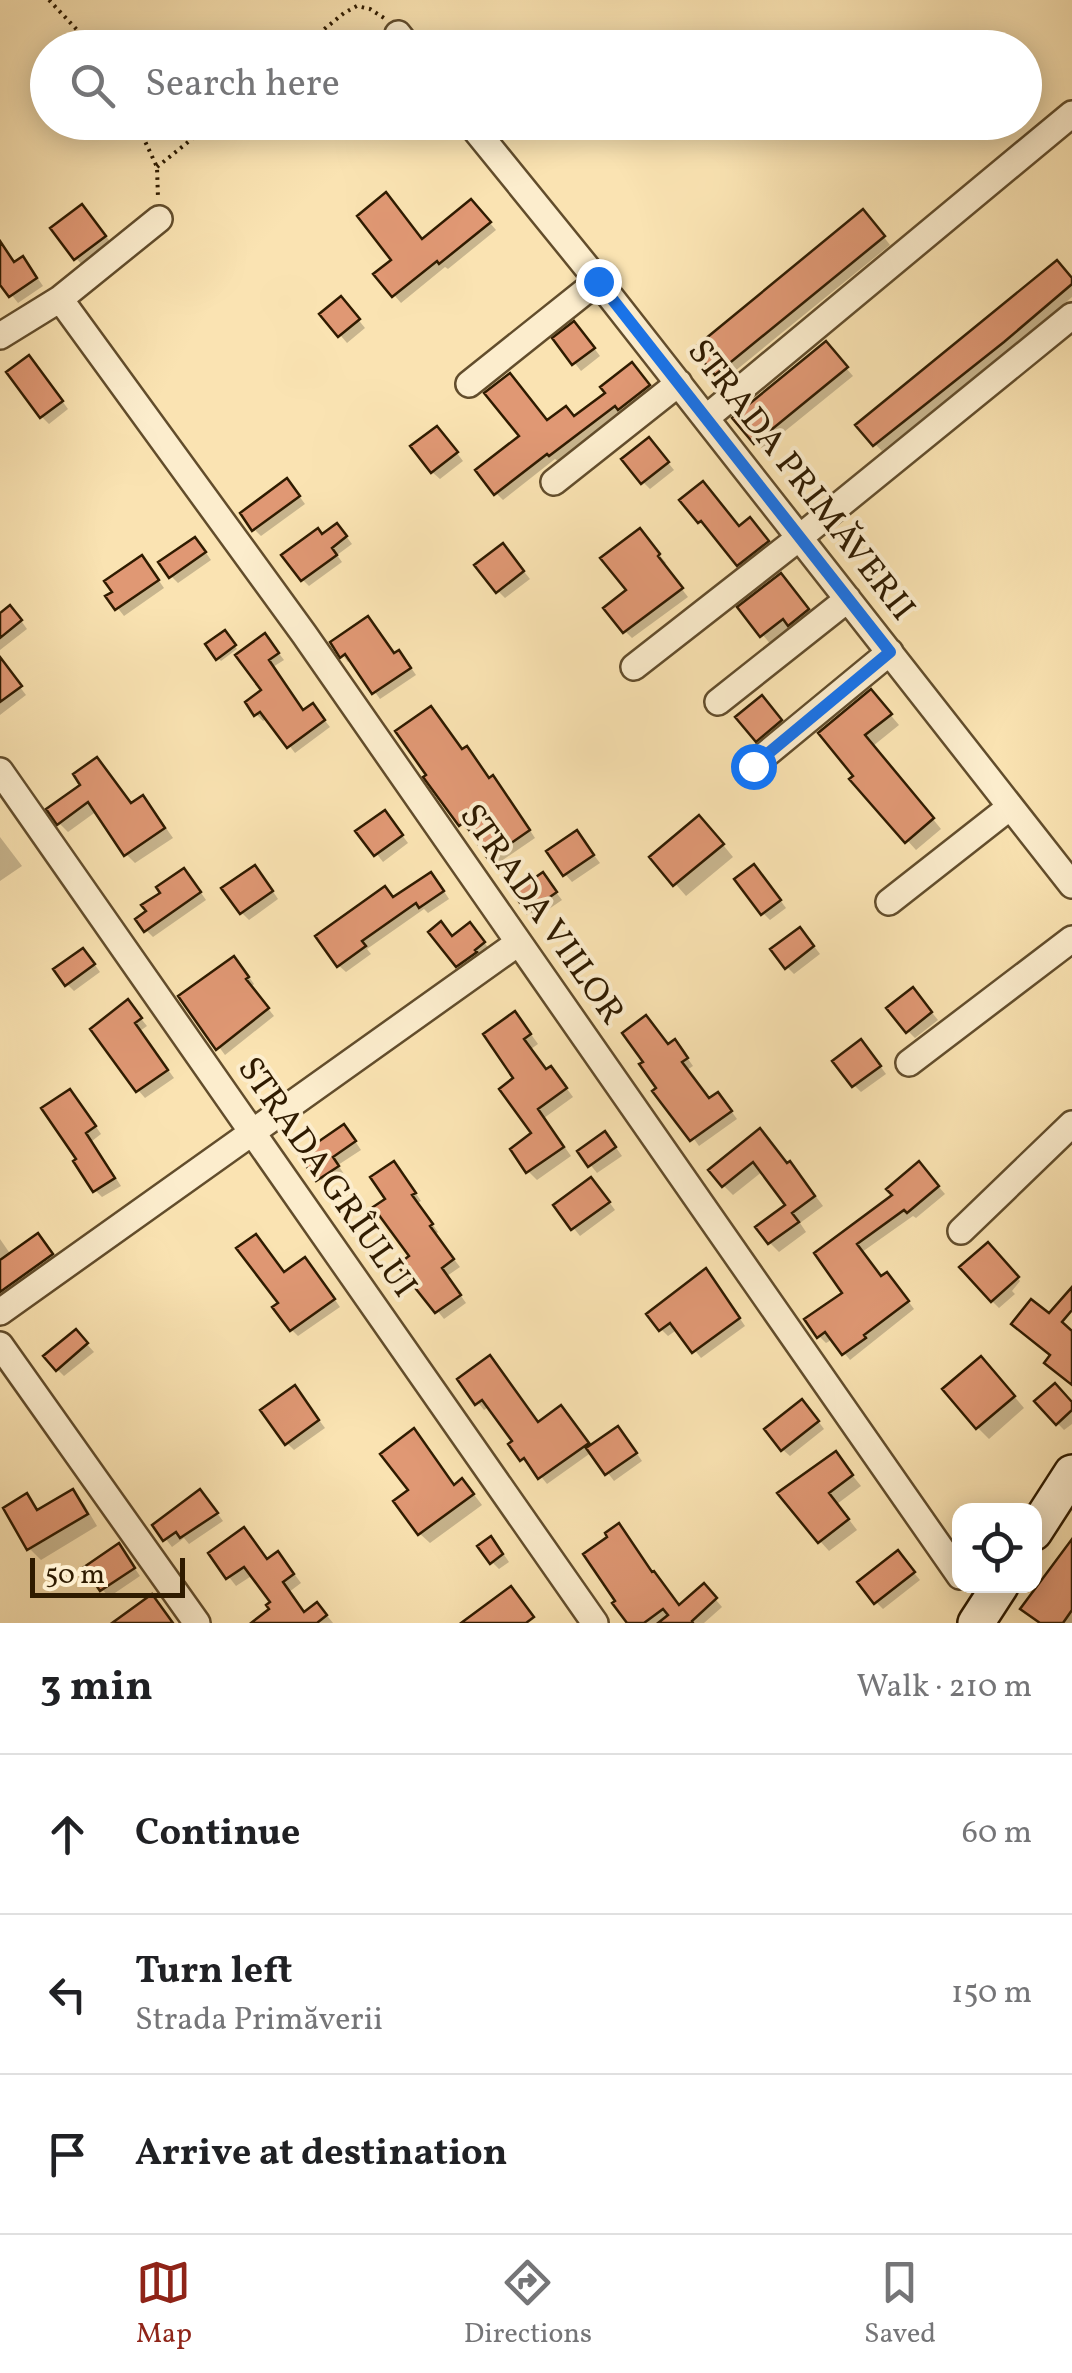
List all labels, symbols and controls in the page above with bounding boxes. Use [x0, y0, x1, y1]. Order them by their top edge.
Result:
search box [30, 30, 1042, 140]
icon: search [65, 58, 120, 113]
text: Search here [145, 59, 340, 112]
route end [576, 259, 622, 305]
street label: STRADA PRIMĂVERII [675, 330, 925, 632]
route start [731, 744, 777, 790]
street label: STRADA VIILOR [447, 795, 635, 1035]
street label: STRADA GRÎULUI [225, 1048, 427, 1308]
map controls [952, 1503, 1042, 1593]
button: locate [952, 1503, 1042, 1593]
scale bar [30, 1553, 185, 1598]
text: 50 m [45, 1556, 105, 1595]
text: 3 min [40, 1659, 153, 1718]
text: Walk · 210 m [857, 1666, 1032, 1710]
icon: ahead [40, 1807, 95, 1862]
text: Continue [135, 1808, 300, 1861]
text: 60 m [962, 1812, 1032, 1856]
text: Turn left [135, 1946, 292, 1999]
icon: left [40, 1967, 95, 2022]
text: 150 m [951, 1972, 1032, 2016]
text: Strada Primăverii [135, 1999, 383, 2043]
icon: arrive [40, 2127, 95, 2182]
text: Arrive at destination [135, 2128, 508, 2181]
tab: Map [136, 2255, 192, 2354]
tab: Directions [464, 2255, 592, 2354]
tab: Saved [864, 2255, 936, 2354]

